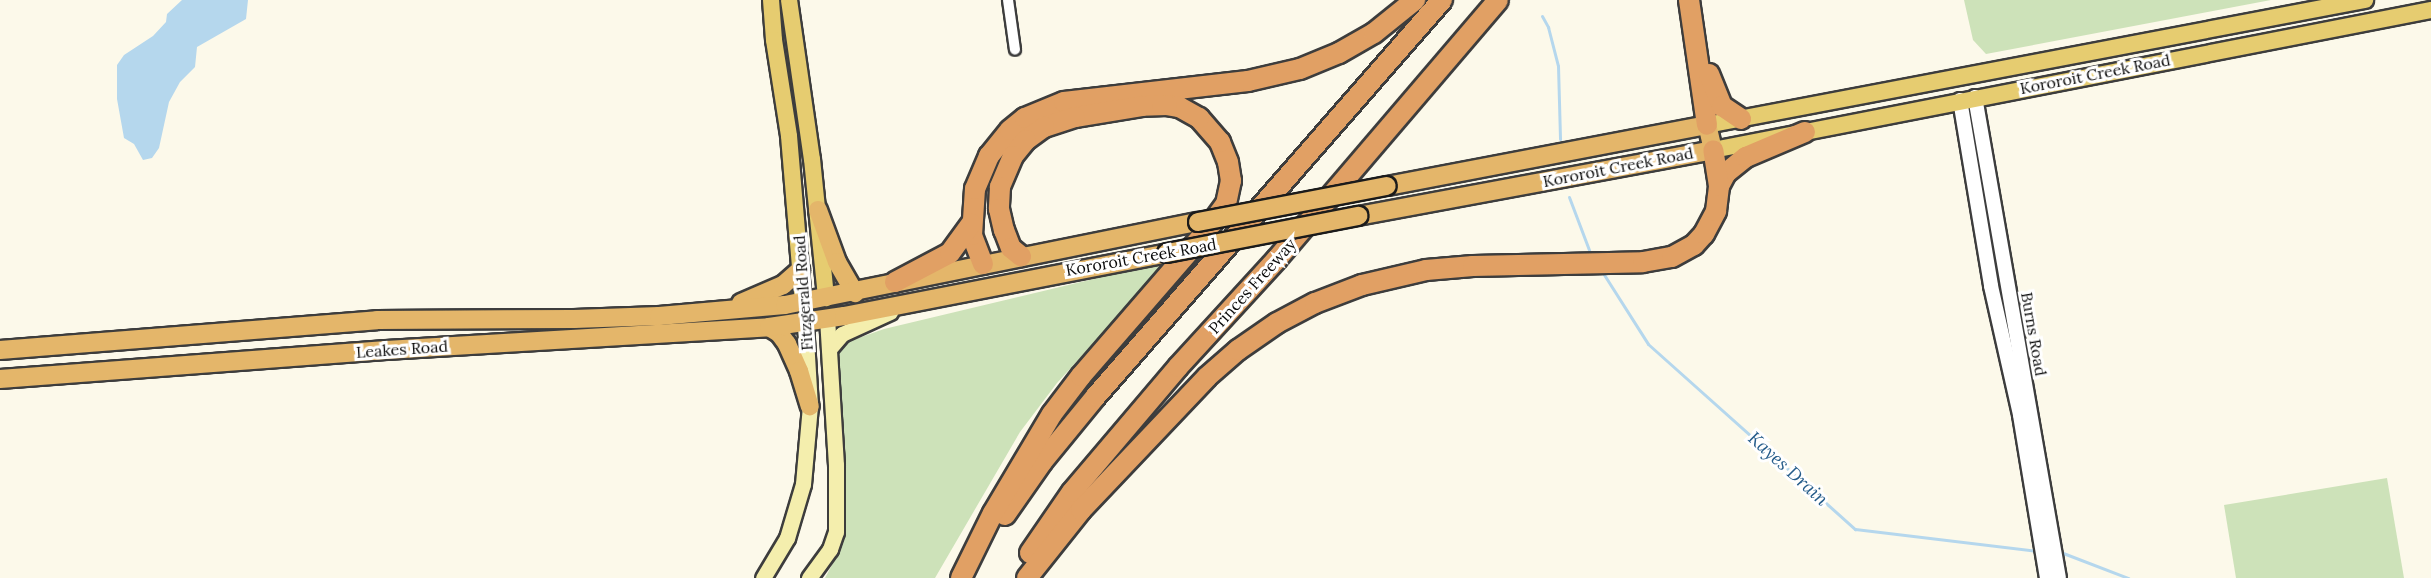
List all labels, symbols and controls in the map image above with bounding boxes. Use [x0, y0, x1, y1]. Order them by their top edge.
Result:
street label: Kororoit Creek Road [2018, 50, 2172, 98]
street label: Kororoit Creek Road [1541, 143, 1695, 191]
street label: Kororoit Creek Road [1064, 234, 1218, 280]
street label: Princes Freeway [1204, 234, 1300, 338]
street label: Fitzgerald Road [789, 235, 817, 351]
street label: Burns Road [2017, 291, 2051, 377]
street label: Leakes Road [355, 336, 449, 362]
water label: Kayes Drain [1744, 428, 1832, 510]

